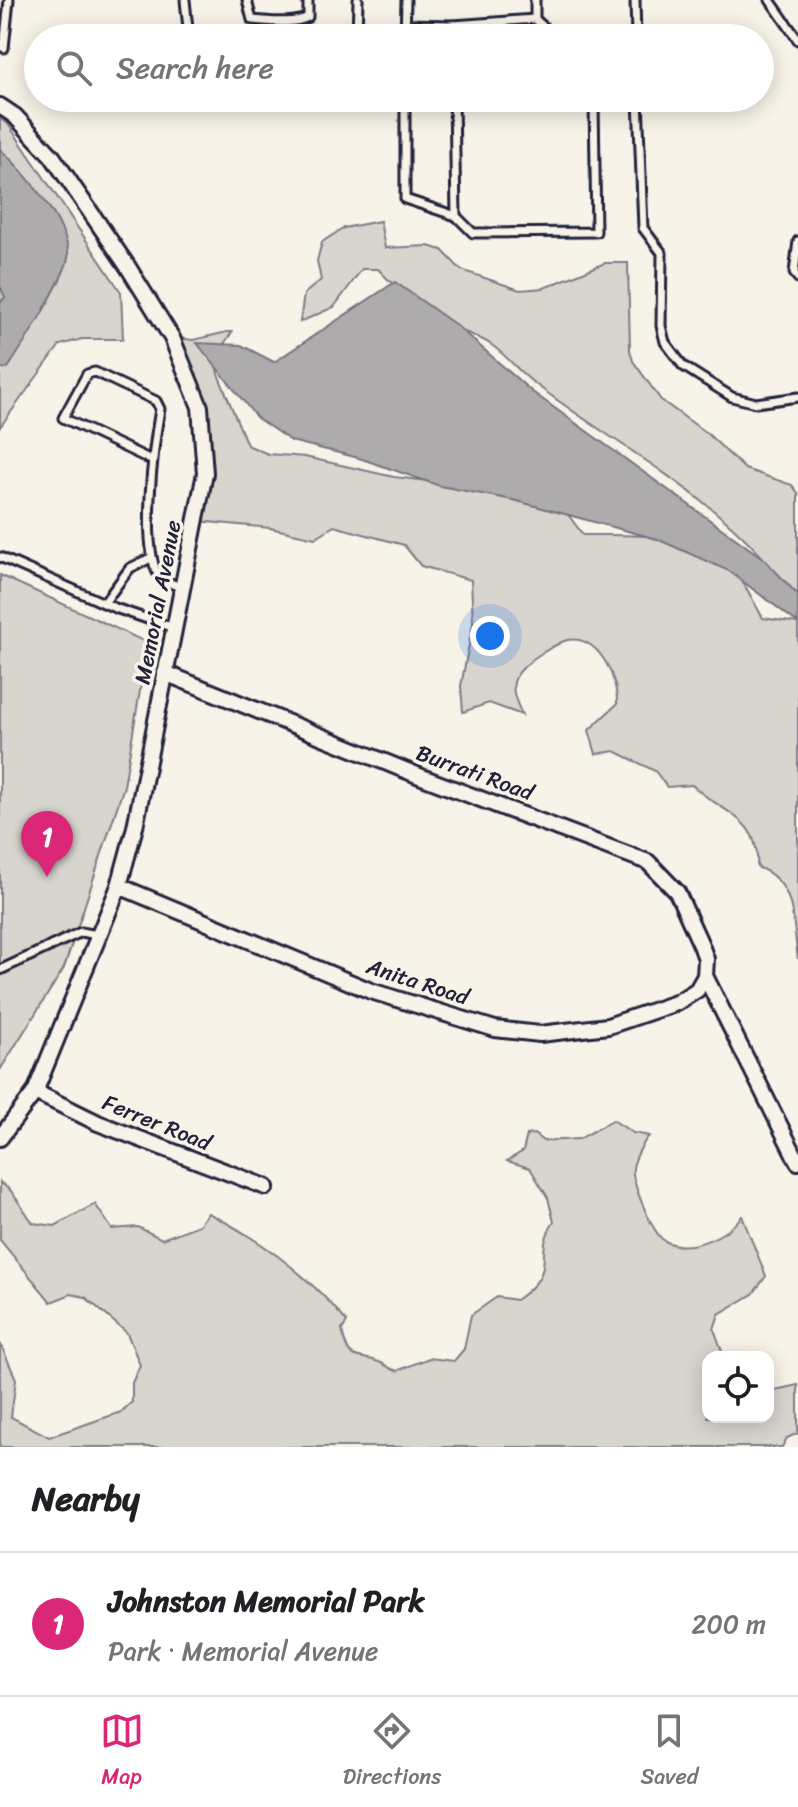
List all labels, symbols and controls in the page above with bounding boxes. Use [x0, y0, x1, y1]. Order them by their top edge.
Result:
search box [24, 24, 774, 112]
text: Search here [116, 41, 274, 95]
icon: search [52, 46, 96, 90]
street label: Memorial Avenue [122, 517, 193, 687]
your location [470, 616, 510, 656]
street label: Burrati Road [411, 733, 540, 812]
pin: 1 [21, 811, 73, 877]
street label: Anita Road [361, 946, 475, 1017]
street label: Ferrer Road [97, 1083, 218, 1162]
map controls [702, 1351, 774, 1423]
button: locate [702, 1351, 774, 1423]
text: Nearby [32, 1469, 140, 1529]
text: Johnston Memorial Park [108, 1574, 425, 1628]
text: 1 [52, 1601, 64, 1647]
text: 200 m [691, 1601, 766, 1647]
text: Park · Memorial Avenue [108, 1628, 378, 1674]
tab: Map [100, 1709, 144, 1796]
tab: Directions [343, 1709, 441, 1796]
tab: Saved [640, 1709, 698, 1796]

